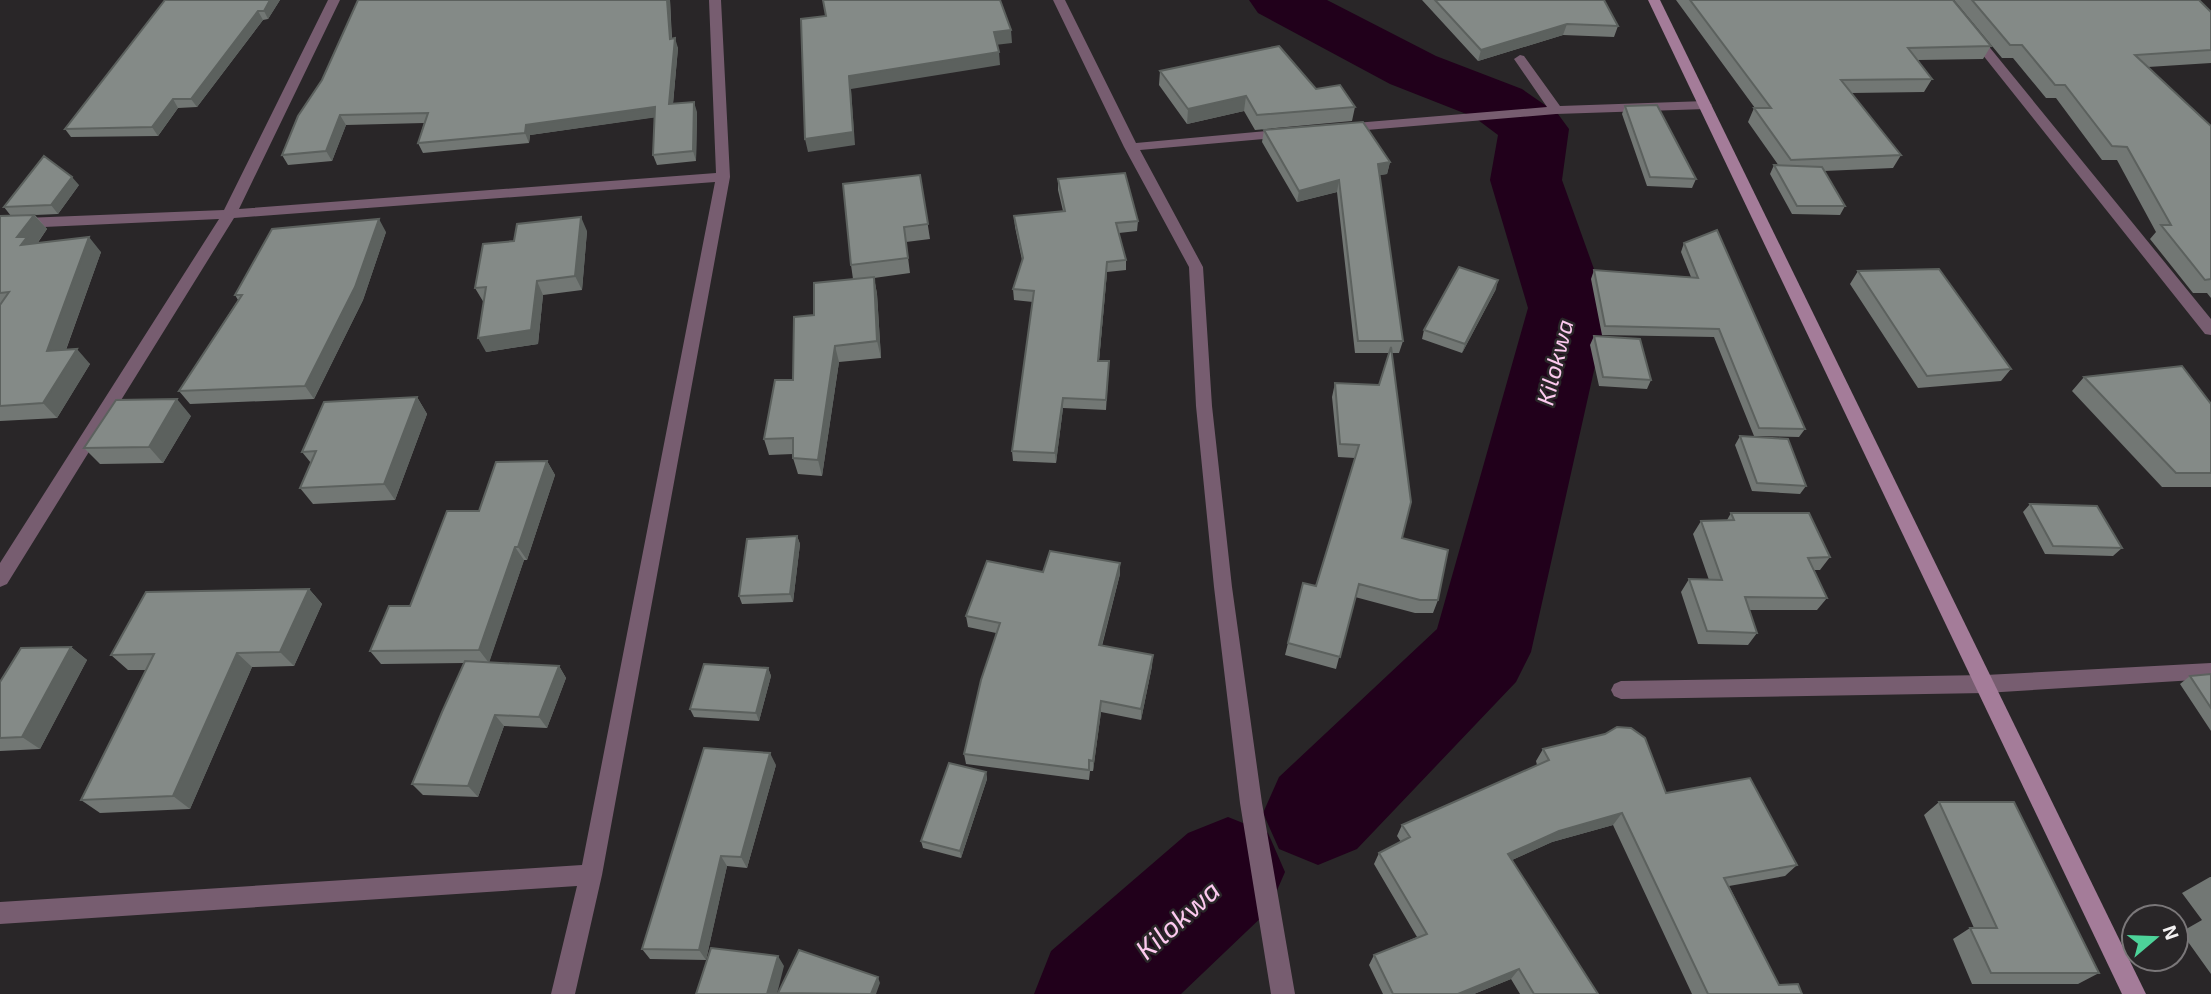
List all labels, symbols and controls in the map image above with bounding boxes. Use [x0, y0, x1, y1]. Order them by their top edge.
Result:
water label: Kilokwa [1529, 316, 1579, 408]
water label: Kilokwa [1128, 872, 1226, 966]
north arrow [2120, 903, 2190, 973]
text: N [2158, 922, 2185, 943]

